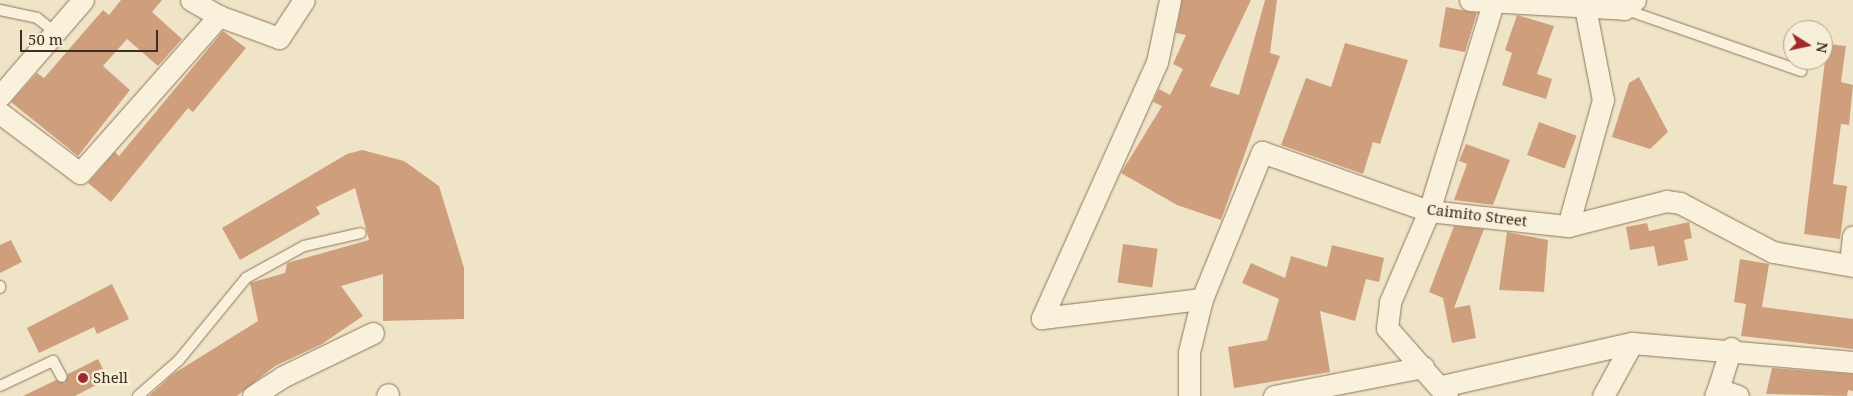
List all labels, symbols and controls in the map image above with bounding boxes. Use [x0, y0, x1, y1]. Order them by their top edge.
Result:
scale bar [22, 20, 160, 52]
north arrow [1783, 20, 1833, 70]
text: 50 m [28, 29, 63, 49]
text: N [1812, 40, 1833, 55]
street label: Caimito Street [1426, 200, 1528, 230]
place label: Shell [93, 369, 128, 387]
marker: Shell [77, 372, 89, 384]

